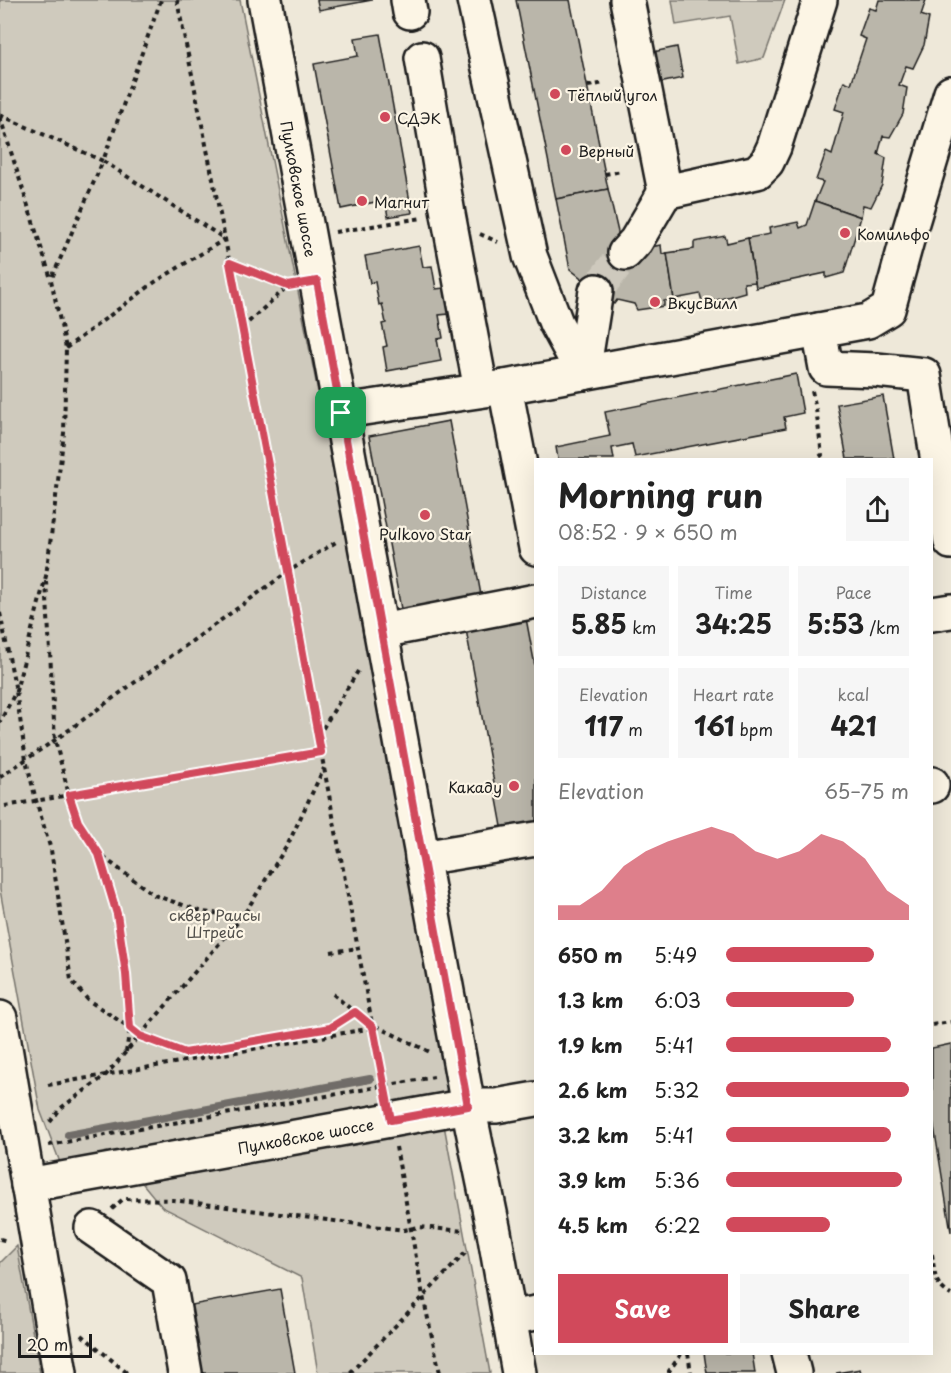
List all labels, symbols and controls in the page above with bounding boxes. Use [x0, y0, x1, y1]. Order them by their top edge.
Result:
place label: Тёплый угол [567, 83, 658, 106]
marker: Тёплый угол [548, 87, 562, 101]
place label: СДЭК [397, 106, 441, 129]
marker: СДЭК [378, 110, 392, 124]
street label: Пулковское шоссе [276, 119, 323, 259]
place label: Верный [578, 139, 634, 162]
marker: Верный [559, 143, 573, 157]
place label: Магнит [374, 190, 429, 213]
marker: Магнит [355, 194, 369, 208]
place label: Комильфо [857, 222, 930, 245]
marker: Комильфо [838, 226, 852, 240]
place label: ВкусВилл [667, 291, 738, 314]
marker: ВкусВилл [648, 295, 662, 309]
pin [315, 387, 366, 438]
icon: arrive [324, 396, 357, 429]
text: Morning run [558, 469, 763, 519]
button: share [846, 478, 909, 541]
marker: Pulkovo Star [418, 508, 432, 522]
text: 08:52 · 9 × 650 m [558, 517, 738, 547]
place label: Pulkovo Star [379, 522, 471, 545]
text: Distance [580, 580, 647, 604]
text: Time [715, 580, 752, 604]
text: Pace [835, 580, 872, 604]
text: 5.85 [571, 604, 627, 643]
text: 34:25 [695, 604, 772, 643]
text: 5:53 [807, 604, 864, 643]
text: km [627, 615, 656, 639]
text: /km [864, 615, 900, 639]
text: Elevation [579, 682, 648, 706]
text: Heart rate [693, 682, 774, 706]
text: kcal [838, 682, 869, 706]
text: 117 [584, 706, 623, 745]
text: 161 [694, 706, 735, 745]
text: 421 [830, 706, 877, 745]
text: m [623, 717, 643, 741]
text: bpm [735, 717, 773, 741]
place label: Какаду [448, 775, 502, 798]
text: Elevation [558, 776, 644, 806]
text: 65–75 m [824, 776, 909, 806]
marker: Какаду [507, 779, 521, 793]
park label: сквер Раисы Штрейс [169, 903, 261, 943]
text: 650 m [558, 940, 623, 970]
text: 5:49 [654, 940, 697, 970]
text: 1.3 km [558, 985, 624, 1015]
text: 6:03 [654, 985, 701, 1015]
text: 1.9 km [558, 1030, 623, 1060]
text: 5:41 [654, 1030, 694, 1060]
text: 2.6 km [558, 1075, 627, 1105]
text: 5:32 [654, 1075, 699, 1105]
street label: Пулковское шоссе [236, 1112, 375, 1159]
text: 3.2 km [558, 1120, 629, 1150]
text: 5:41 [654, 1120, 694, 1150]
text: 3.9 km [558, 1165, 626, 1195]
text: 5:36 [654, 1165, 700, 1195]
text: 4.5 km [558, 1210, 628, 1240]
text: 6:22 [654, 1210, 701, 1240]
button: Save [558, 1274, 728, 1343]
button: Share [740, 1274, 909, 1343]
scale bar [18, 1331, 92, 1358]
text: 20 m [27, 1332, 68, 1356]

